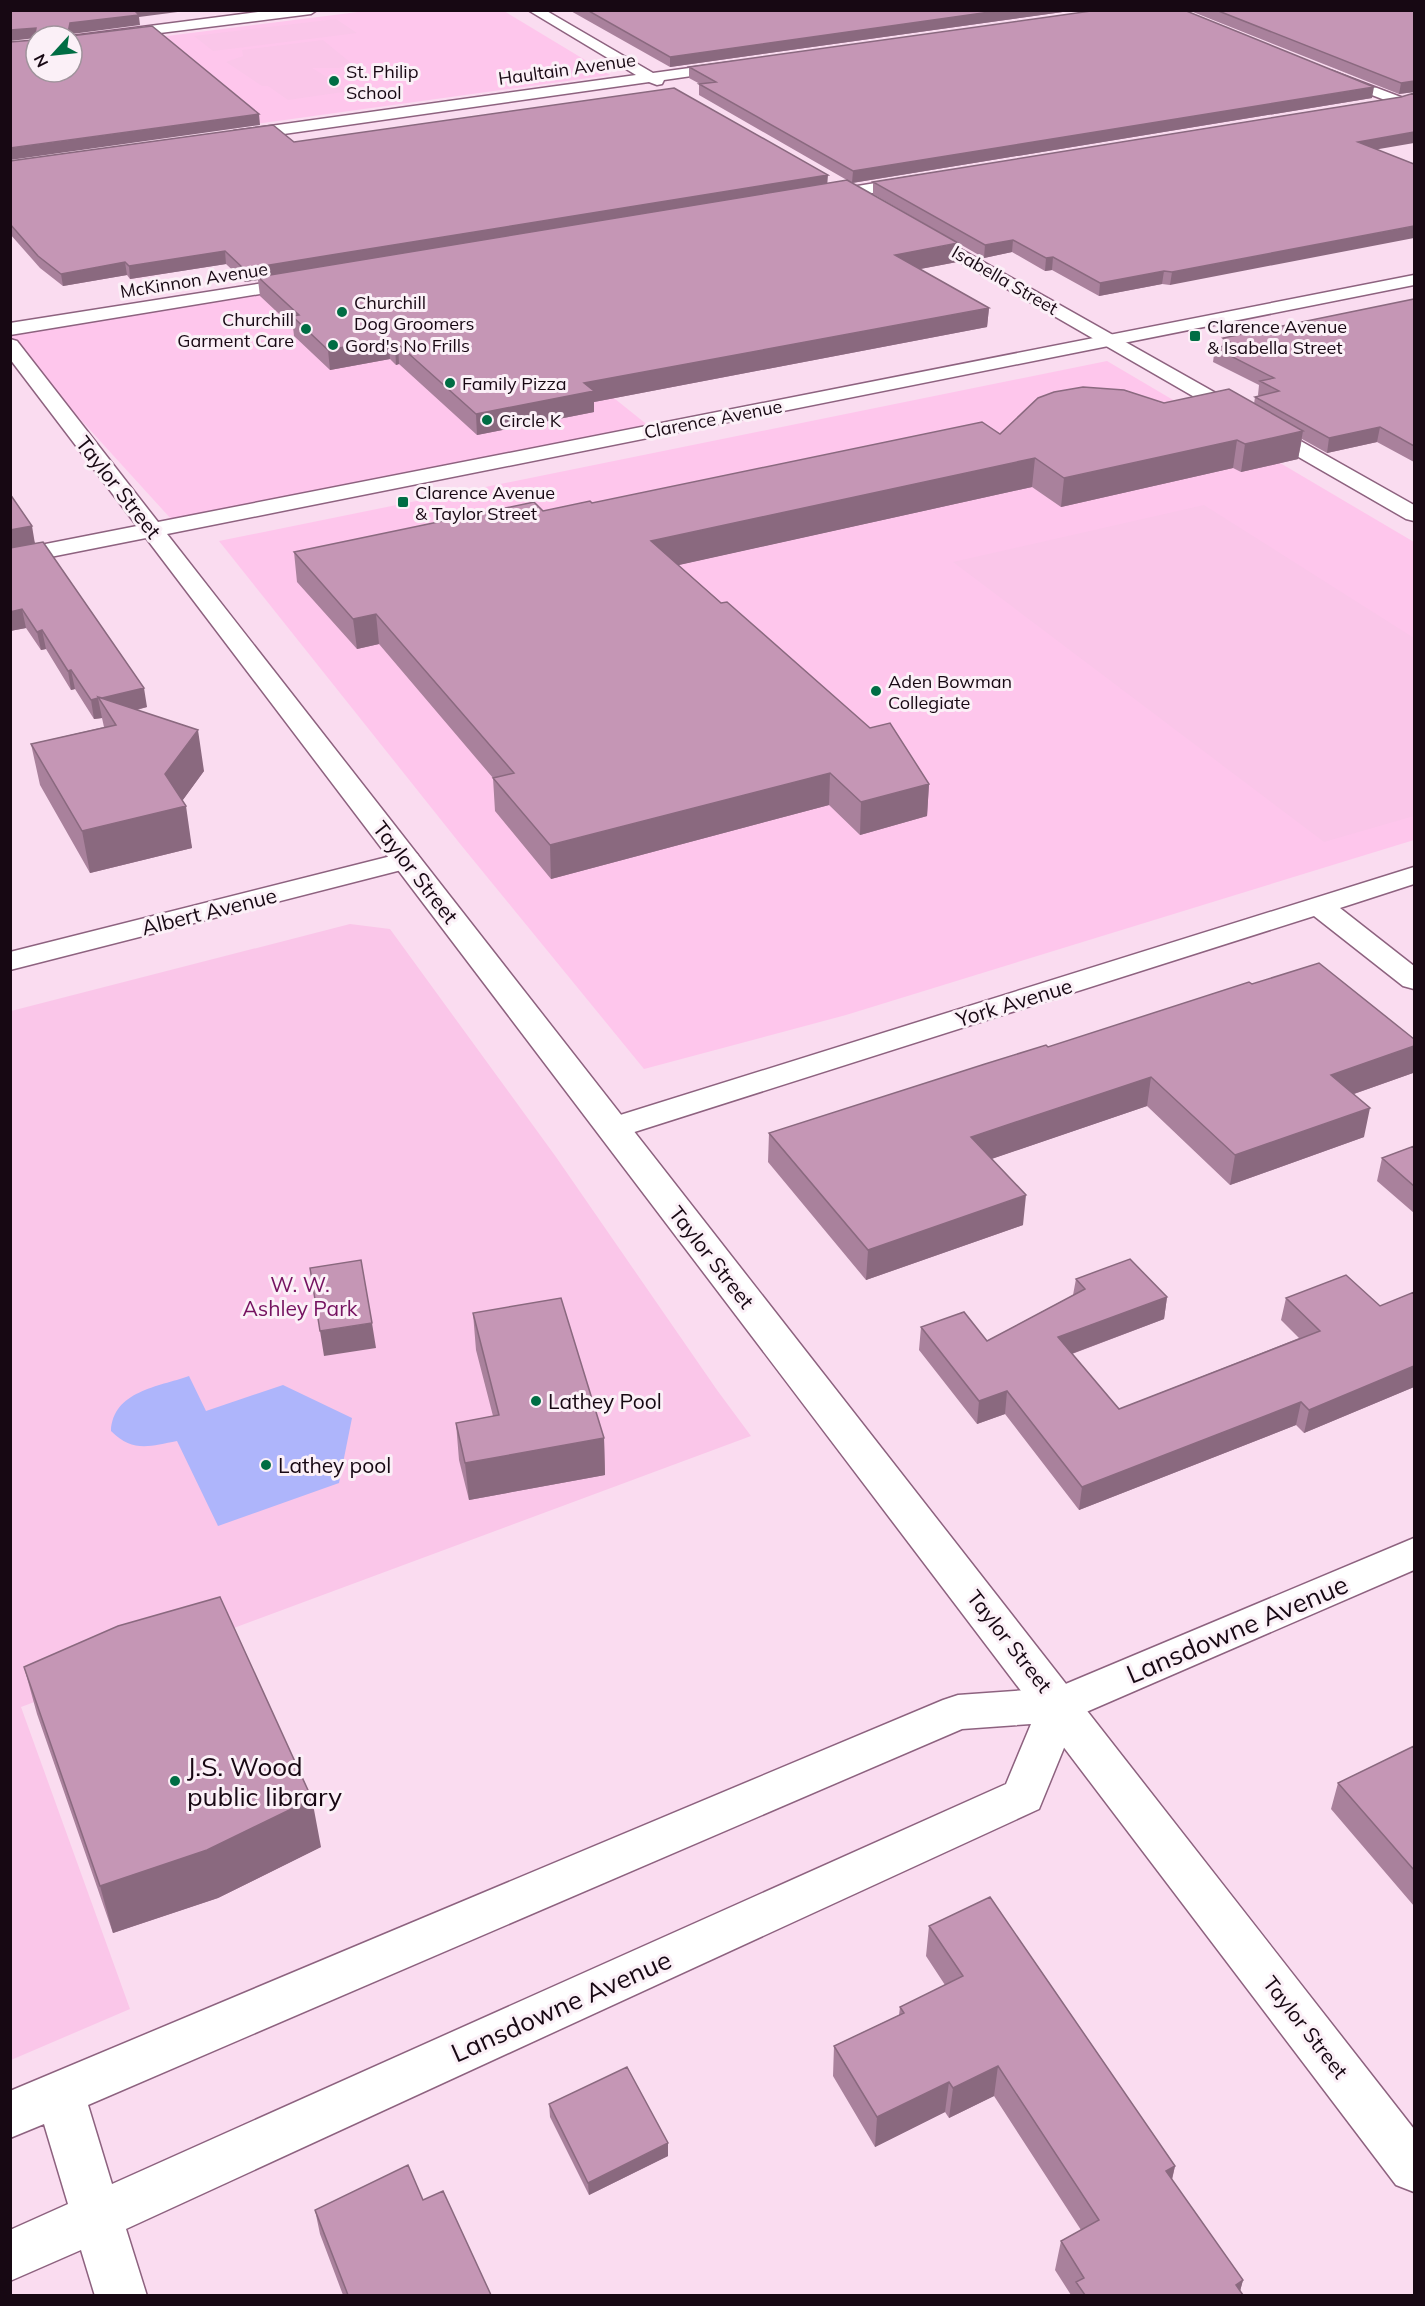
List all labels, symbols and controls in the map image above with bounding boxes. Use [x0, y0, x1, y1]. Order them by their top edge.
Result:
north arrow [24, 24, 84, 84]
street label: Haultain Avenue [497, 48, 637, 90]
text: N [29, 51, 52, 71]
place label: St. Philip School [346, 60, 418, 104]
marker: St. Philip School [327, 74, 341, 88]
street label: Isabella Street [948, 240, 1062, 320]
street label: McKinnon Avenue [118, 257, 270, 303]
place label: Churchill Dog Groomers [354, 291, 474, 335]
marker: Churchill Dog Groomers [335, 305, 349, 319]
place label: Churchill Garment Care [177, 308, 294, 352]
place label: Clarence Avenue & Isabella Street [1207, 315, 1347, 359]
marker: Churchill Garment Care [299, 322, 313, 336]
marker: Clarence Avenue & Isabella Street [1188, 329, 1202, 343]
place label: Gord's No Frills [345, 334, 470, 357]
marker: Gord's No Frills [326, 338, 340, 352]
place label: Family Pizza [462, 372, 567, 395]
marker: Family Pizza [443, 376, 457, 390]
street label: Clarence Avenue [642, 394, 784, 444]
place label: Circle K [499, 409, 562, 432]
marker: Circle K [480, 413, 494, 427]
street label: Taylor Street [71, 431, 167, 543]
place label: Clarence Avenue & Taylor Street [415, 481, 555, 525]
marker: Clarence Avenue & Taylor Street [396, 495, 410, 509]
place label: Aden Bowman Collegiate [888, 670, 1012, 714]
marker: Aden Bowman Collegiate [869, 684, 883, 698]
street label: Taylor Street [368, 816, 464, 928]
street label: Albert Avenue [139, 882, 279, 940]
street label: York Avenue [952, 972, 1075, 1032]
street label: Taylor Street [664, 1201, 760, 1313]
park label: W. W. Ashley Park [242, 1271, 358, 1321]
place label: Lathey Pool [548, 1388, 662, 1414]
marker: Lathey Pool [529, 1394, 543, 1408]
place label: Lathey pool [278, 1452, 391, 1478]
marker: Lathey pool [259, 1458, 273, 1472]
street label: Lansdowne Avenue [1121, 1567, 1353, 1691]
street label: Taylor Street [962, 1585, 1058, 1697]
place label: J.S. Wood public library [187, 1750, 342, 1813]
marker: J.S. Wood public library [168, 1774, 182, 1788]
street label: Lansdowne Avenue [446, 1943, 676, 2069]
street label: Taylor Street [1258, 1971, 1354, 2083]

